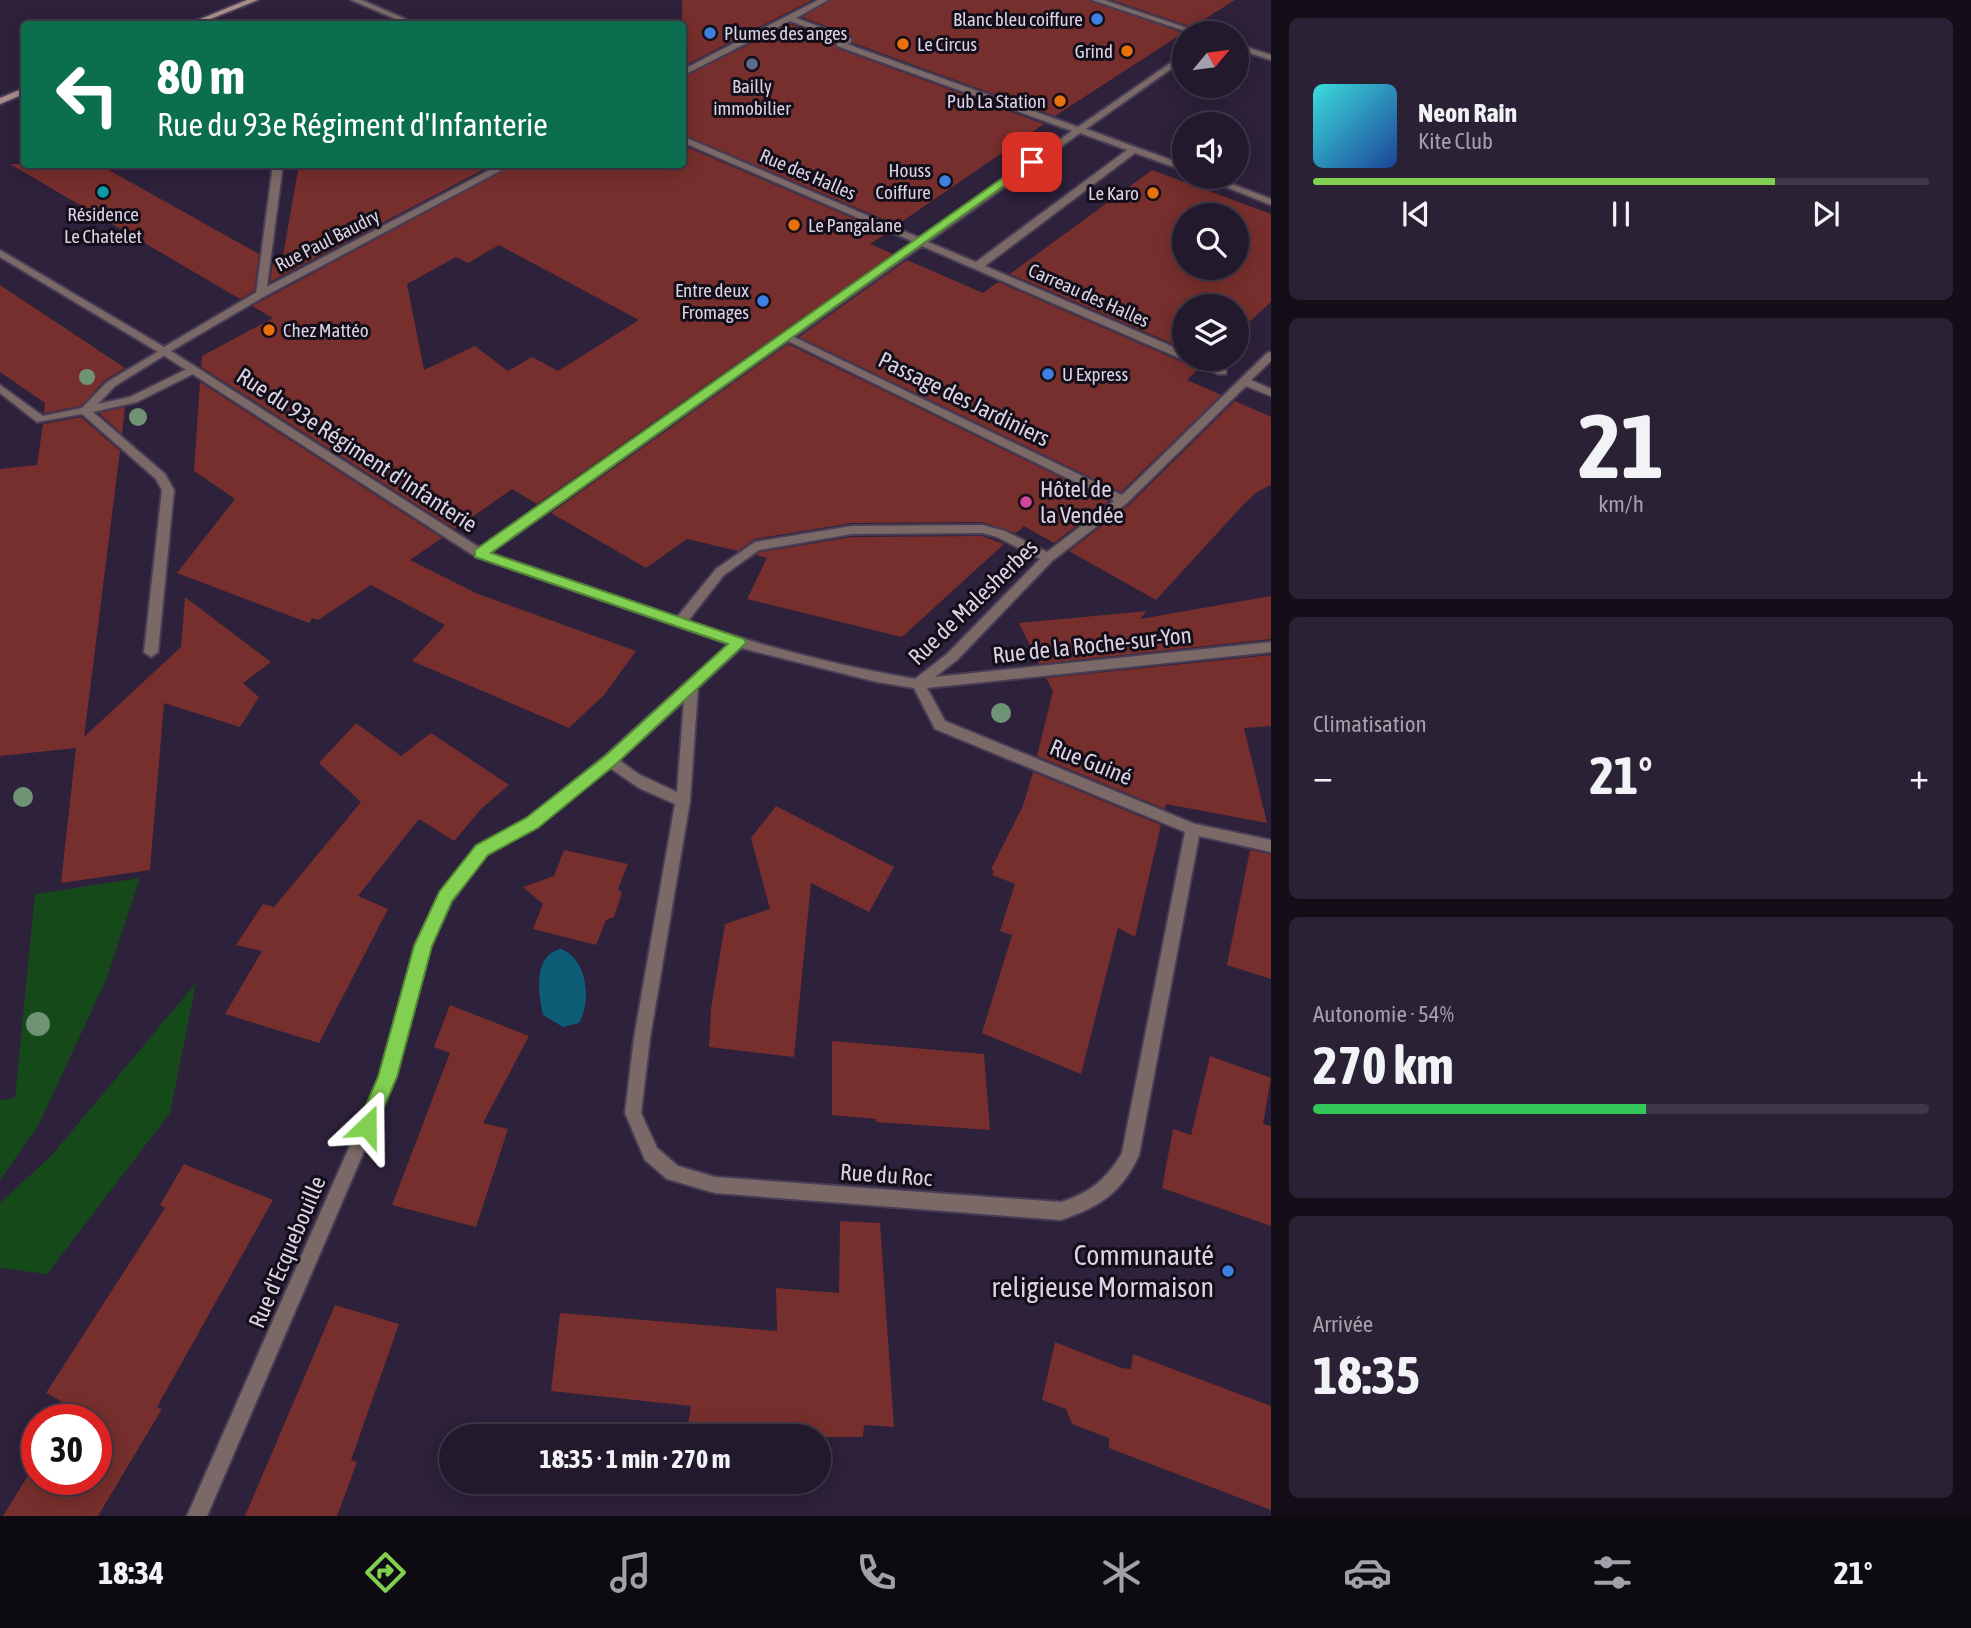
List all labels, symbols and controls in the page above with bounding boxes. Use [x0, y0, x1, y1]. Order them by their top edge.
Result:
place label: Blanc bleu coiffure [953, 8, 1083, 30]
marker: Blanc bleu coiffure [1089, 11, 1105, 27]
north arrow [1172, 21, 1250, 98]
map controls [1172, 21, 1249, 371]
place label: Plumes des anges [724, 22, 848, 44]
marker: Plumes des anges [702, 25, 718, 41]
place label: Le Circus [917, 33, 977, 55]
marker: Le Circus [895, 36, 911, 52]
place label: Grind [1075, 40, 1113, 62]
marker: Grind [1119, 43, 1135, 59]
text: 80 m [157, 48, 245, 104]
icon: left [42, 49, 133, 140]
marker: Bailly immobilier [744, 56, 760, 72]
place label: Bailly immobilier [713, 75, 791, 119]
place label: Pub La Station [947, 90, 1046, 112]
marker: Pub La Station [1052, 93, 1068, 109]
text: Neon Rain [1418, 98, 1517, 128]
text: Rue du 93e Régiment d'Infanterie [157, 106, 548, 143]
button: sound [1172, 112, 1249, 189]
text: Kite Club [1418, 128, 1493, 154]
pin [1002, 132, 1062, 192]
icon: arrive [1013, 143, 1051, 181]
street label: Rue des Halles [757, 144, 859, 204]
place label: Houss Coiffure [875, 159, 931, 203]
marker: Houss Coiffure [937, 173, 953, 189]
place label: Le Karo [1088, 182, 1139, 204]
marker: Résidence Le Chatelet [95, 184, 111, 200]
marker: Le Karo [1145, 185, 1161, 201]
icon: previous [1397, 195, 1435, 233]
icon: pause [1602, 195, 1640, 233]
icon: next [1807, 195, 1845, 233]
place label: Résidence Le Chatelet [64, 203, 142, 247]
button: search [1172, 203, 1249, 280]
street label: Rue Paul Baudry [271, 204, 383, 276]
place label: Le Pangalane [808, 214, 902, 236]
marker: Le Pangalane [786, 217, 802, 233]
street label: Carreau des Halles [1025, 259, 1153, 332]
place label: Entre deux Fromages [675, 279, 749, 323]
marker: Entre deux Fromages [755, 293, 771, 309]
button: layers [1172, 294, 1249, 371]
place label: Chez Mattéo [283, 319, 369, 341]
marker: Chez Mattéo [261, 322, 277, 338]
street label: Passage des Jardiniers [874, 346, 1054, 452]
street label: Rue du 93e Régiment d'Infanterie [232, 363, 482, 537]
place label: U Express [1062, 363, 1129, 385]
marker: U Express [1040, 366, 1056, 382]
text: 21 [1578, 393, 1664, 497]
place label: Hôtel de la Vendée [1040, 476, 1124, 528]
text: km/h [1598, 491, 1644, 517]
marker: Hôtel de la Vendée [1018, 494, 1034, 510]
street label: Rue de Malesherbes [903, 534, 1043, 670]
street label: Rue de la Roche-sur-Yon [991, 622, 1193, 668]
text: Climatisation [1313, 711, 1427, 737]
street label: Rue Guiné [1046, 734, 1136, 790]
text: 21° [1589, 745, 1653, 805]
text: − [1313, 754, 1333, 797]
text: + [1909, 754, 1929, 797]
text: Autonomie · 54% [1313, 1001, 1454, 1027]
text: 270 km [1313, 1035, 1454, 1095]
position arrow [330, 1089, 404, 1163]
street label: Rue du Roc [839, 1159, 933, 1191]
street label: Rue d'Ecquebouille [243, 1172, 331, 1332]
place label: Communauté religieuse Mormaison [992, 1239, 1214, 1303]
marker: Communauté religieuse Mormaison [1220, 1263, 1236, 1279]
text: Arrivée [1313, 1311, 1373, 1337]
text: 18:35 [1313, 1345, 1420, 1405]
speed limit sign: 30 [21, 1404, 112, 1495]
text: 18:35 · 1 min · 270 m [540, 1444, 730, 1474]
icon: directions [361, 1548, 410, 1597]
icon: music [606, 1548, 655, 1597]
icon: phone [852, 1548, 901, 1597]
icon: climate [1097, 1548, 1146, 1597]
icon: car [1343, 1548, 1392, 1597]
icon: filters [1588, 1548, 1637, 1597]
text: 18:34 [98, 1554, 164, 1591]
text: 21° [1834, 1554, 1873, 1591]

